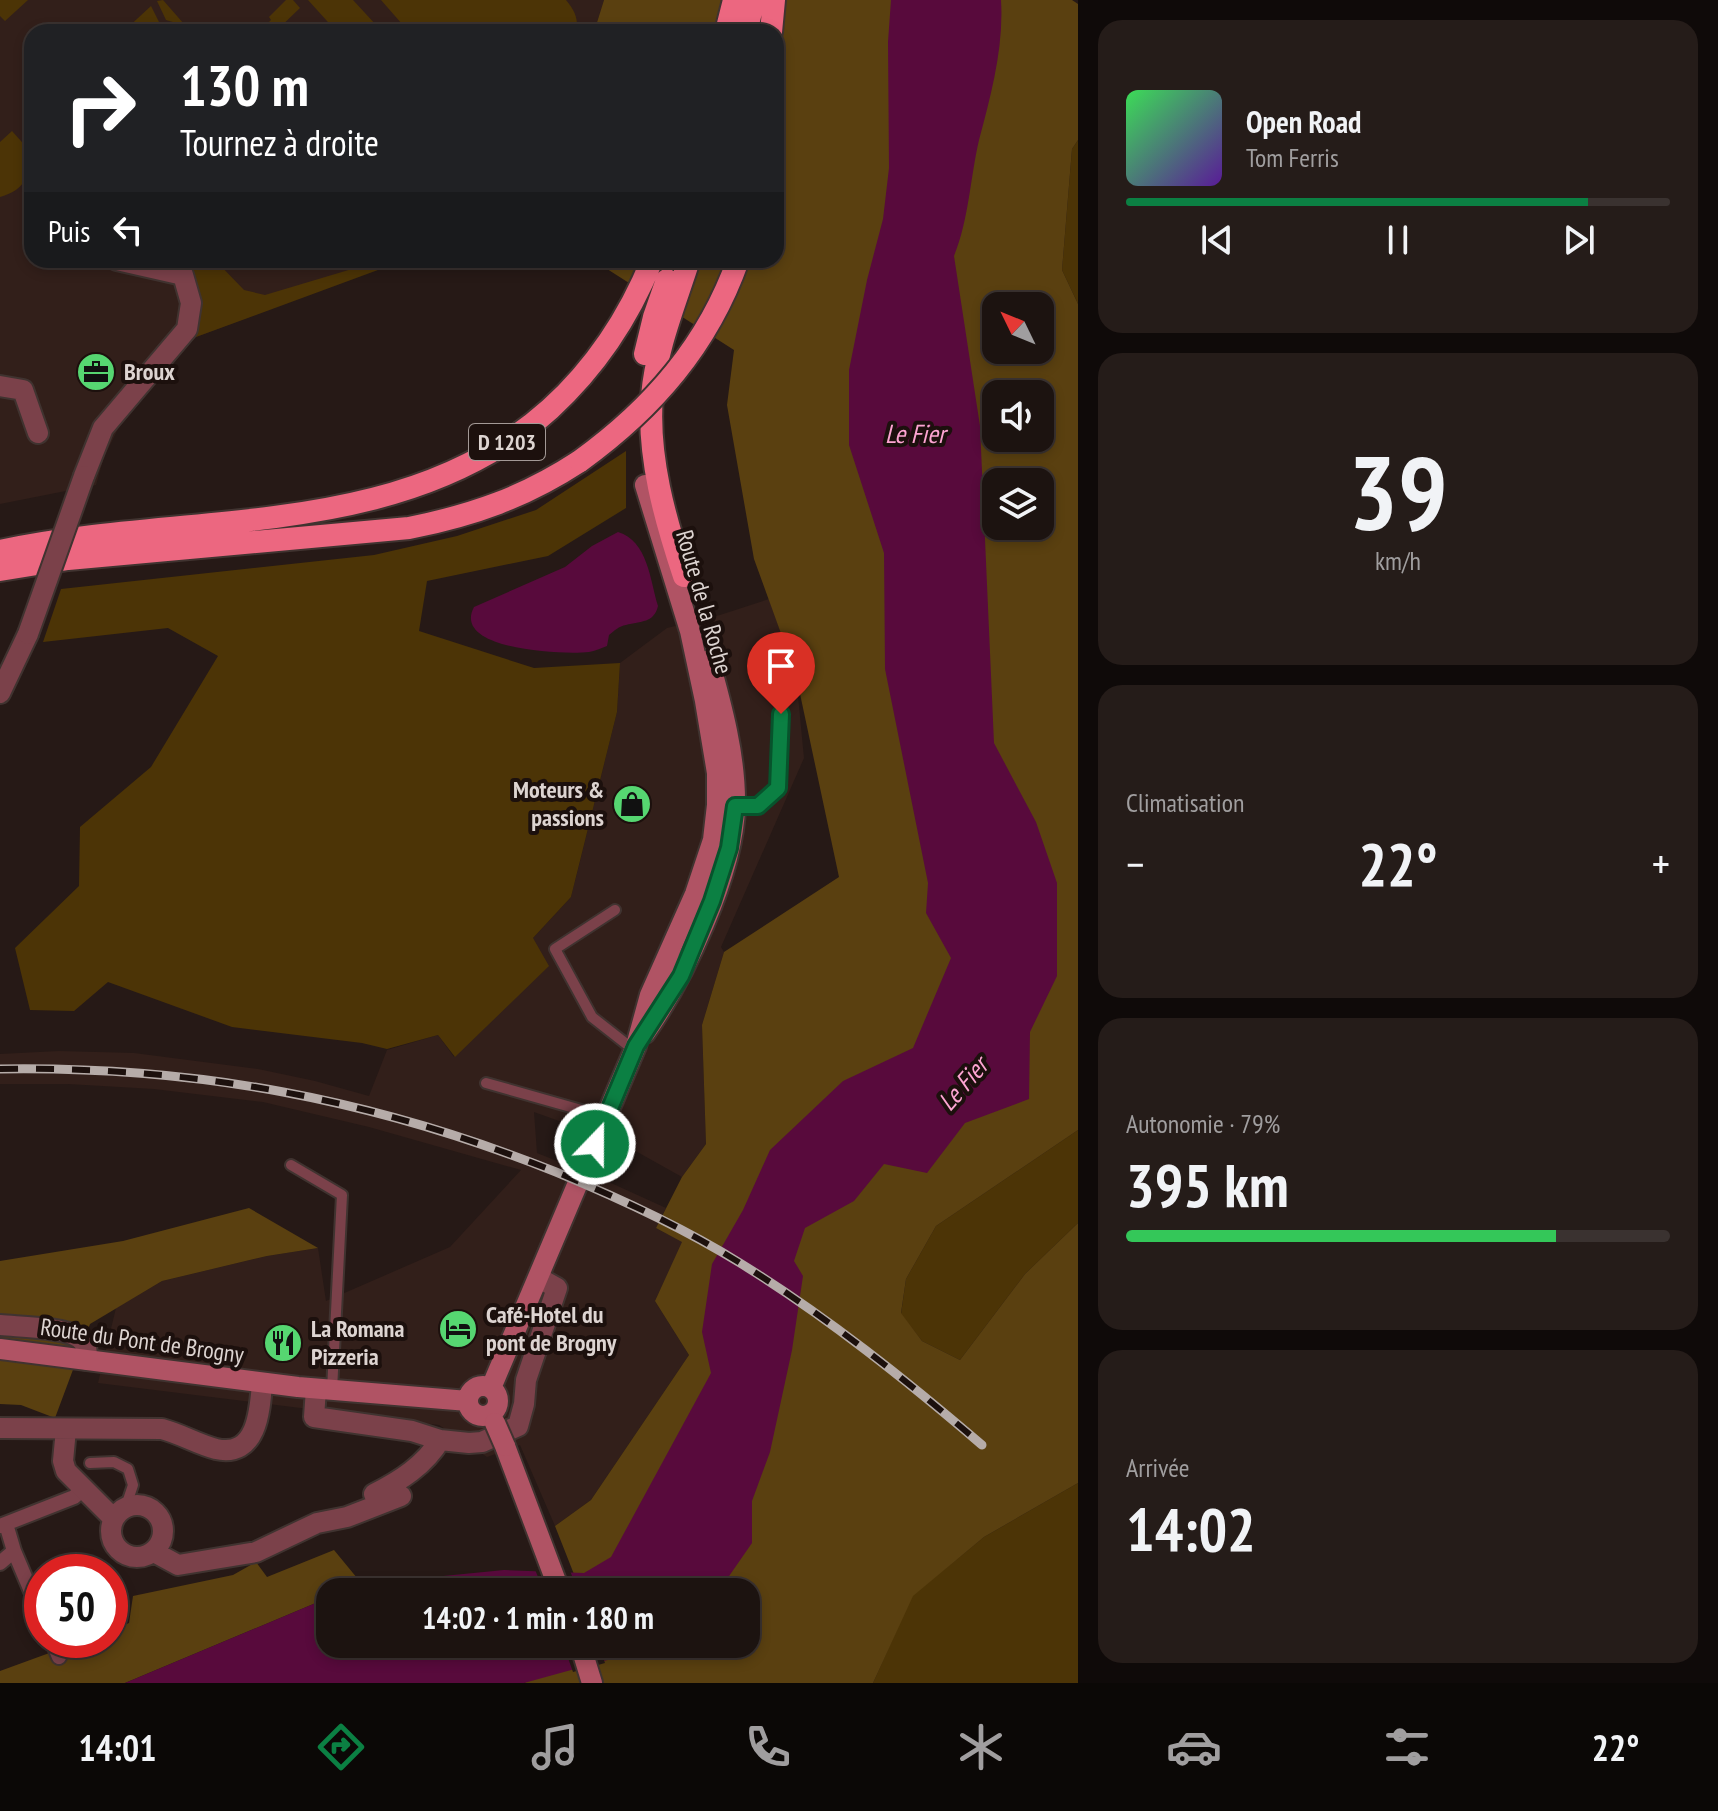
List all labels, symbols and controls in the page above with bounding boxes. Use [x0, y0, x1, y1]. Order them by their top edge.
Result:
text: 130 m [180, 49, 309, 121]
icon: right [48, 56, 152, 160]
text: Open Road [1246, 102, 1361, 141]
text: Tournez à droite [180, 119, 379, 166]
text: Tom Ferris [1246, 141, 1339, 174]
icon: left [106, 208, 150, 252]
text: Puis [48, 211, 90, 250]
icon: previous [1195, 218, 1239, 262]
icon: pause [1376, 218, 1420, 262]
icon: next [1557, 218, 1601, 262]
north arrow [982, 292, 1054, 364]
map controls [982, 292, 1054, 540]
office icon: Broux [75, 351, 117, 393]
place label: Broux [124, 356, 175, 387]
button: sound [982, 380, 1054, 452]
water label: Le Fier [885, 417, 949, 450]
road number: D 1203 [469, 424, 545, 460]
text: 39 [1348, 424, 1448, 559]
button: layers [982, 468, 1054, 540]
street label: Route de la Roche [669, 526, 740, 677]
text: km/h [1375, 544, 1421, 577]
pin [747, 632, 815, 714]
icon: arrive [759, 644, 803, 688]
place label: Moteurs & passions [513, 774, 604, 833]
shop icon: Moteurs & passions [611, 783, 653, 825]
text: Climatisation [1126, 786, 1244, 819]
text: 22° [1358, 825, 1438, 903]
text: − [1126, 835, 1144, 892]
text: + [1652, 835, 1670, 892]
water label: Le Fier [930, 1047, 997, 1117]
position arrow [553, 1102, 637, 1186]
text: Autonomie · 79% [1126, 1107, 1280, 1140]
text: 395 km [1126, 1146, 1289, 1224]
place label: Café-Hotel du pont de Brogny [486, 1299, 617, 1358]
hotel icon: Café-Hotel du pont de Brogny [437, 1308, 479, 1350]
street label: Route du Pont de Brogny [38, 1311, 246, 1370]
place label: La Romana Pizzeria [311, 1313, 404, 1372]
restaurant icon: La Romana Pizzeria [262, 1322, 304, 1364]
text: Arrivée [1126, 1451, 1190, 1484]
text: 14:02 [1126, 1490, 1256, 1568]
speed limit sign: 50 [24, 1554, 128, 1658]
text: 14:02 · 1 min · 180 m [422, 1598, 654, 1637]
icon: directions [313, 1719, 369, 1775]
icon: music [527, 1719, 583, 1775]
icon: phone [740, 1719, 796, 1775]
icon: climate [953, 1719, 1009, 1775]
icon: car [1166, 1719, 1222, 1775]
icon: filters [1379, 1719, 1435, 1775]
text: 14:01 [79, 1724, 156, 1771]
text: 22° [1592, 1724, 1639, 1771]

